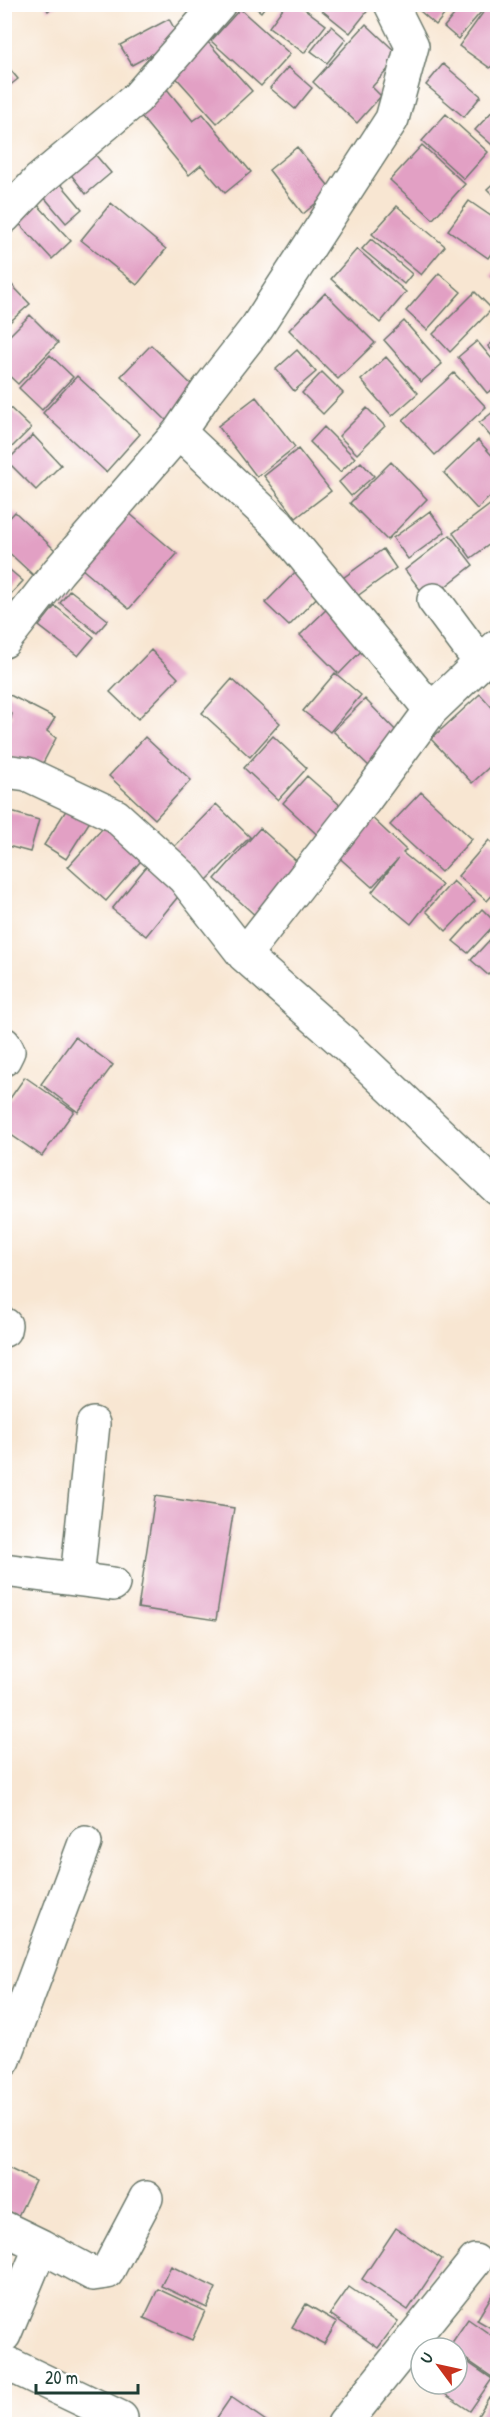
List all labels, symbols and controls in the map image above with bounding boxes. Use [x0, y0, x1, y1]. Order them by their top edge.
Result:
north arrow [409, 2336, 469, 2396]
text: U [415, 2348, 438, 2368]
scale bar [36, 2357, 138, 2395]
text: 20 m [45, 2365, 78, 2390]

